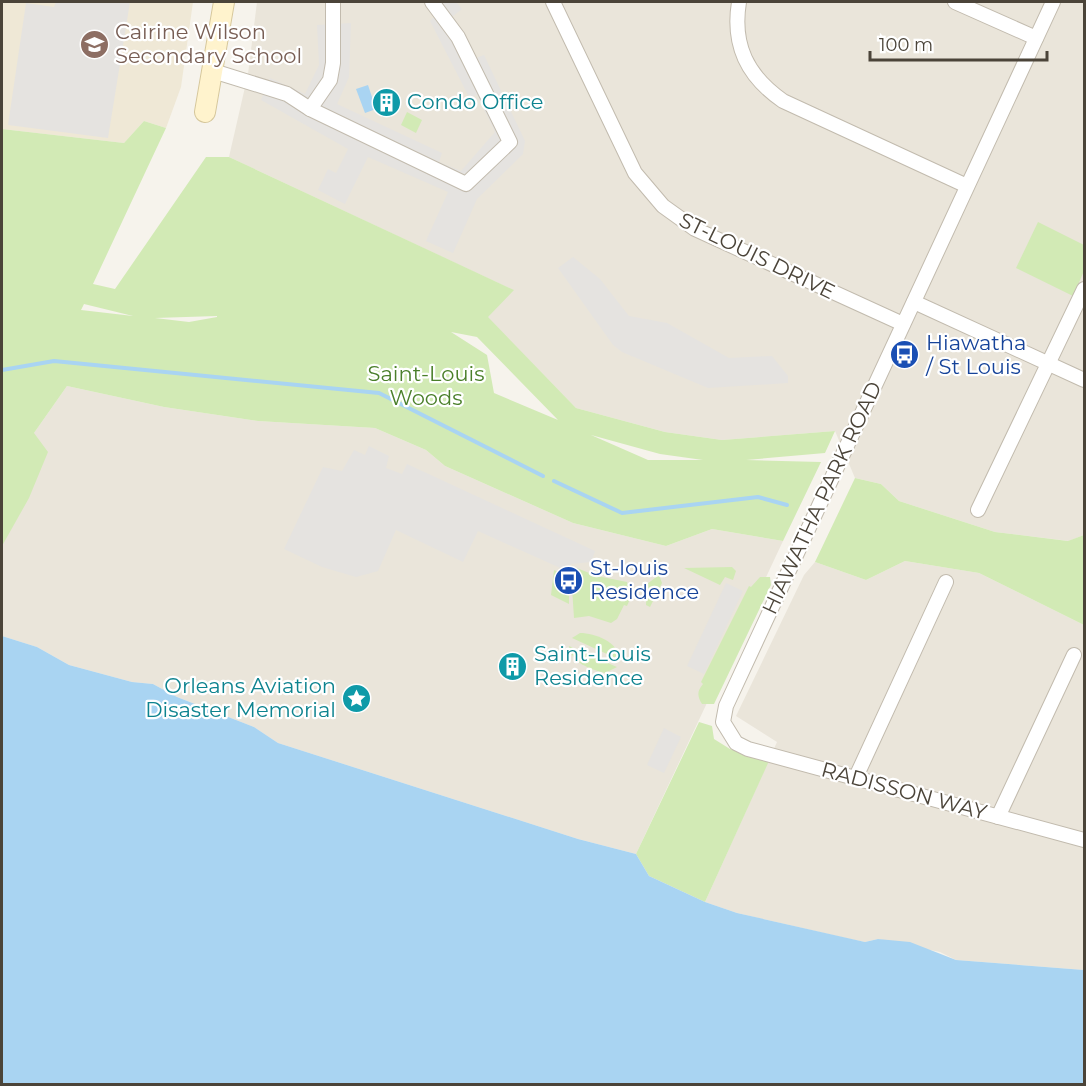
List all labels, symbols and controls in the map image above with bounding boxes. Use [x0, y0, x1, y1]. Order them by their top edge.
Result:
place label: Cairine Wilson Secondary School [115, 19, 302, 68]
scale bar [870, 24, 1047, 62]
school or university icon: Cairine Wilson Secondary School [78, 28, 110, 60]
text: 100 m [879, 34, 933, 56]
building icon: Condo Office [370, 86, 402, 118]
place label: Condo Office [407, 89, 544, 114]
street label: ST-LOUIS DRIVE [675, 207, 839, 304]
place label: Hiawatha / St Louis [925, 330, 1026, 379]
bus stop icon: Hiawatha / St Louis [889, 339, 921, 371]
park label: Saint-Louis Woods [368, 361, 484, 410]
street label: HIAWATHA PARK ROAD [757, 377, 887, 618]
place label: St-louis Residence [590, 555, 699, 604]
bus stop icon: St-louis Residence [553, 564, 585, 596]
place label: Saint-Louis Residence [534, 641, 651, 690]
building icon: Saint-Louis Residence [497, 650, 529, 682]
place label: Orleans Aviation Disaster Memorial [145, 673, 336, 722]
place icon: Orleans Aviation Disaster Memorial [341, 682, 373, 714]
street label: RADISSON WAY [819, 756, 990, 825]

